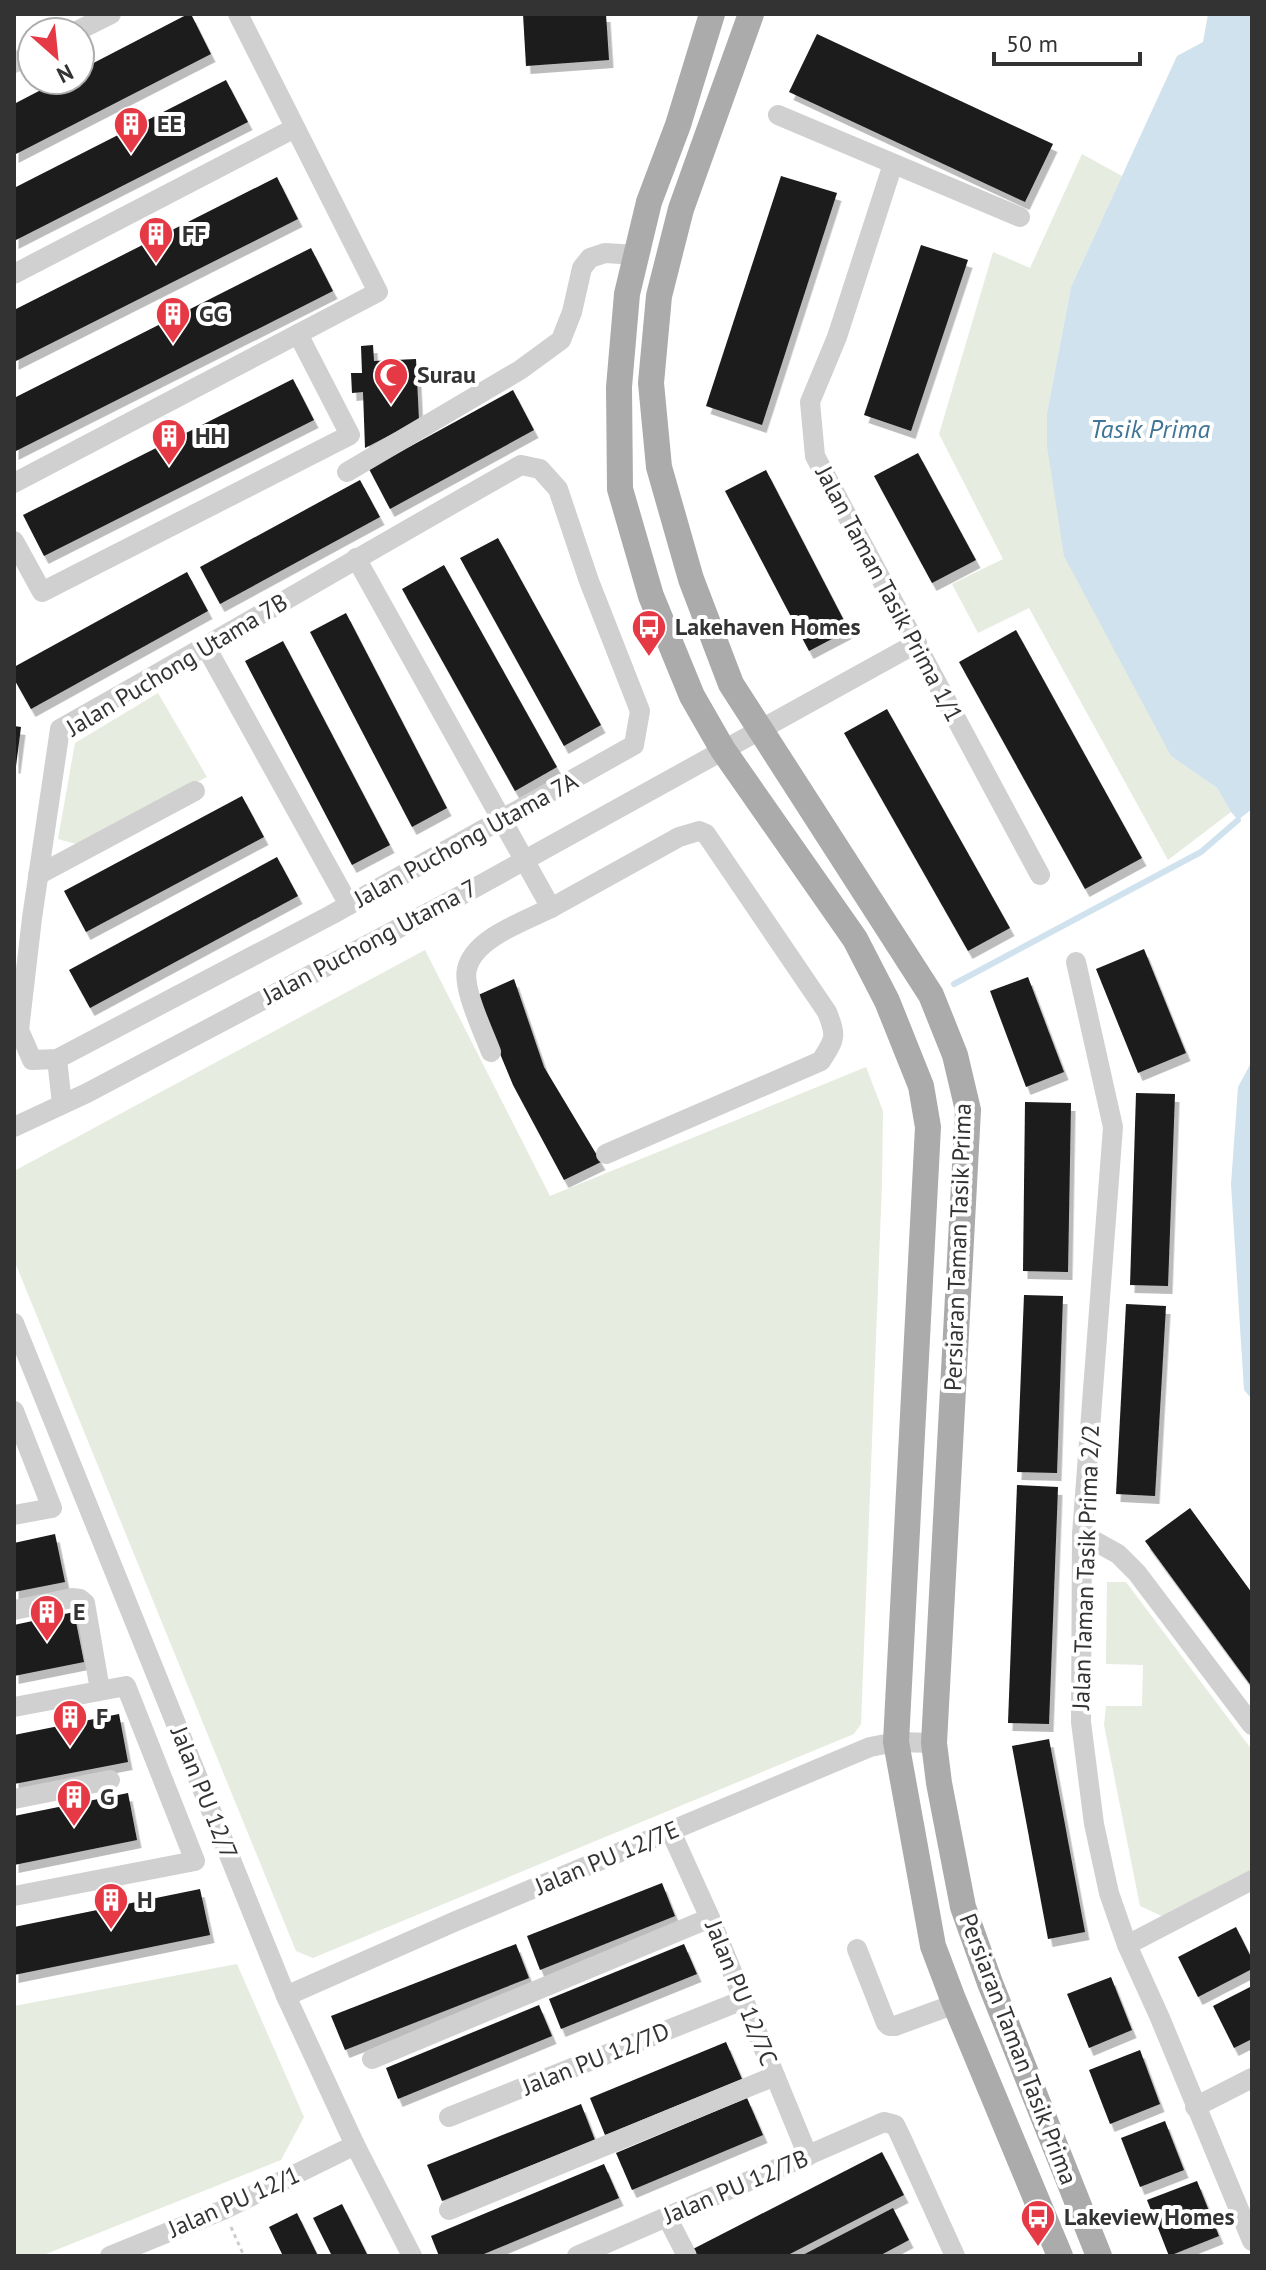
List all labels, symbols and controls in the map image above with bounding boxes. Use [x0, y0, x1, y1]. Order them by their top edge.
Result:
north arrow [16, 16, 96, 96]
scale bar [994, 16, 1140, 66]
text: 50 m [1006, 28, 1058, 59]
text: N [52, 58, 78, 90]
building icon: EE [112, 105, 150, 155]
place label: EE [157, 108, 182, 139]
building icon: FF [137, 215, 175, 265]
place label: FF [182, 218, 206, 249]
building icon: GG [154, 295, 192, 345]
place label: GG [199, 298, 228, 329]
mosque icon: Surau [372, 356, 410, 406]
place label: Surau [417, 359, 476, 390]
water label: Tasik Prima [1090, 412, 1210, 445]
building icon: HH [150, 417, 188, 467]
place label: HH [195, 420, 226, 451]
street label: Jalan Taman Tasik Prima 1/1 [808, 460, 970, 727]
street label: Jalan Puchong Utama 7B [60, 586, 293, 743]
bus stop icon: Lakehaven Homes [630, 608, 668, 658]
place label: Lakehaven Homes [675, 611, 861, 642]
street label: Jalan Puchong Utama 7A [347, 765, 583, 915]
street label: Jalan Puchong Utama 7 [256, 872, 482, 1012]
street label: Persiaran Taman Tasik Prima [937, 1102, 978, 1391]
street label: Jalan Taman Tasik Prima 2/2 [1065, 1424, 1106, 1711]
building icon: E [28, 1593, 66, 1643]
place label: E [73, 1596, 86, 1627]
building icon: F [51, 1698, 89, 1748]
place label: F [96, 1701, 108, 1732]
street label: Jalan PU 12/7 [163, 1721, 245, 1864]
building icon: G [55, 1778, 93, 1828]
place label: G [100, 1781, 115, 1812]
street label: Jalan PU 12/7E [529, 1813, 683, 1902]
building icon: H [92, 1881, 130, 1931]
place label: H [137, 1884, 153, 1915]
street label: Persiaran Taman Tasik Prima [952, 1909, 1085, 2189]
street label: Jalan PU 12/7C [698, 1915, 785, 2070]
street label: Jalan PU 12/7D [517, 2015, 674, 2103]
street label: Jalan PU 12/7B [658, 2142, 813, 2231]
street label: Jalan PU 12/1 [162, 2159, 304, 2245]
bus stop icon: Lakeview Homes [1019, 2198, 1057, 2248]
place label: Lakeview Homes [1064, 2201, 1235, 2232]

